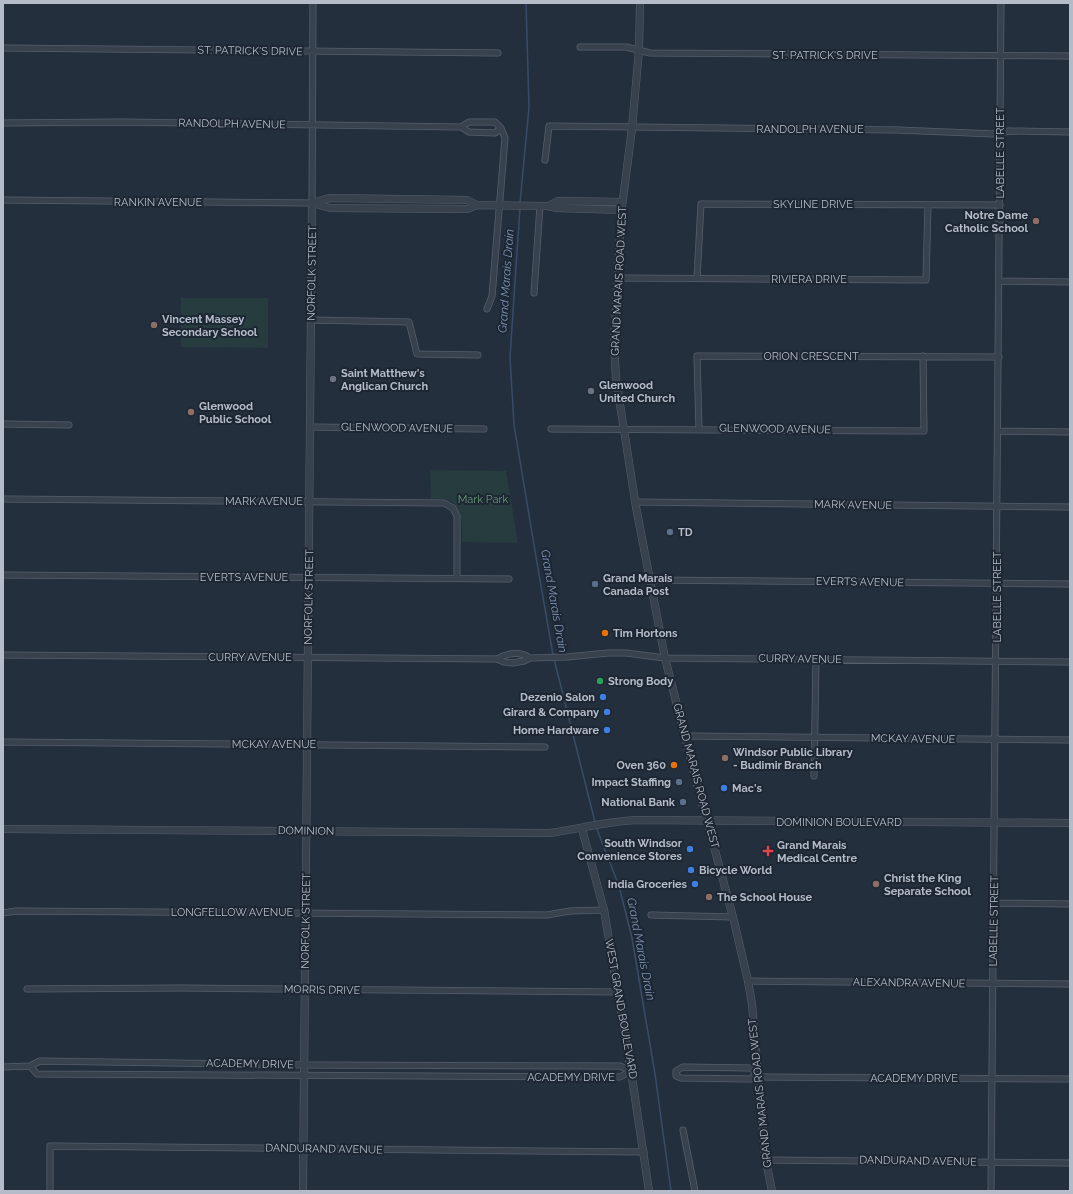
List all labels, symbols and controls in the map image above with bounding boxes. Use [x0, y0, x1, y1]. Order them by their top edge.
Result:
street label: ST. PATRICK'S DRIVE [197, 44, 303, 58]
street label: ST. PATRICK'S DRIVE [772, 49, 878, 62]
street label: LABELLE STREET [994, 107, 1007, 198]
street label: RANDOLPH AVENUE [178, 117, 286, 131]
street label: RANDOLPH AVENUE [756, 123, 864, 136]
street label: RANKIN AVENUE [114, 196, 202, 209]
street label: SKYLINE DRIVE [773, 198, 853, 211]
street label: GRAND MARAIS ROAD WEST [609, 206, 629, 356]
place label: Notre Dame Catholic School [945, 209, 1029, 235]
marker: Notre Dame Catholic School [1031, 216, 1041, 226]
street label: NORFOLK STREET [305, 225, 319, 321]
water label: Grand Marais Drain [495, 228, 517, 334]
street label: RIVIERA DRIVE [771, 273, 847, 286]
place label: Vincent Massey Secondary School [162, 313, 258, 339]
marker: Vincent Massey Secondary School [149, 320, 159, 330]
street label: ORION CRESCENT [763, 350, 859, 363]
place label: Saint Matthew's Anglican Church [341, 367, 428, 393]
marker: Saint Matthew's Anglican Church [328, 374, 338, 384]
place label: Glenwood United Church [599, 379, 675, 405]
marker: Glenwood United Church [586, 386, 596, 396]
place label: Glenwood Public School [199, 400, 272, 426]
marker: Glenwood Public School [186, 407, 196, 417]
street label: GLENWOOD AVENUE [341, 421, 453, 435]
street label: GLENWOOD AVENUE [719, 422, 831, 436]
park label: Mark Park [458, 493, 508, 506]
street label: MARK AVENUE [225, 495, 303, 508]
street label: MARK AVENUE [814, 498, 892, 512]
place label: TD [678, 526, 693, 539]
marker: TD [665, 527, 675, 537]
water label: Grand Marais Drain [538, 548, 570, 654]
street label: NORFOLK STREET [302, 549, 316, 645]
street label: LABELLE STREET [991, 551, 1004, 642]
street label: EVERTS AVENUE [200, 571, 288, 584]
place label: Grand Marais Canada Post [603, 572, 673, 598]
street label: EVERTS AVENUE [816, 575, 905, 589]
marker: Grand Marais Canada Post [590, 579, 600, 589]
place label: Tim Hortons [613, 627, 678, 640]
marker: Tim Hortons [600, 628, 610, 638]
street label: CURRY AVENUE [208, 651, 292, 664]
street label: CURRY AVENUE [758, 652, 842, 666]
place label: Strong Body [608, 675, 673, 688]
marker: Strong Body [595, 676, 605, 686]
place label: Dezenio Salon [520, 691, 595, 704]
marker: Dezenio Salon [598, 692, 608, 702]
street label: GRAND MARAIS ROAD WEST [670, 702, 722, 850]
place label: Girard & Company [503, 706, 599, 719]
marker: Girard & Company [602, 707, 612, 717]
place label: Home Hardware [513, 724, 599, 737]
marker: Home Hardware [602, 725, 612, 735]
street label: MCKAY AVENUE [871, 732, 956, 746]
street label: MCKAY AVENUE [232, 738, 317, 751]
place label: Windsor Public Library - Budimir Branch [733, 746, 853, 772]
marker: Windsor Public Library - Budimir Branch [720, 753, 730, 763]
place label: Oven 360 [616, 759, 666, 772]
marker: Oven 360 [669, 760, 679, 770]
place label: Impact Staffing [591, 776, 671, 789]
marker: Impact Staffing [674, 777, 684, 787]
place label: Mac's [732, 782, 762, 795]
marker: Mac's [719, 783, 729, 793]
place label: National Bank [601, 796, 676, 809]
marker: National Bank [678, 797, 688, 807]
street label: DOMINION BOULEVARD [776, 816, 902, 829]
street label: DOMINION [278, 824, 334, 838]
place label: South Windsor Convenience Stores [577, 837, 683, 863]
place label: Grand Marais Medical Centre [777, 839, 857, 865]
marker: South Windsor Convenience Stores [685, 844, 695, 854]
marker: Grand Marais Medical Centre [762, 845, 774, 857]
place label: Bicycle World [699, 864, 772, 877]
marker: Bicycle World [686, 865, 696, 875]
place label: Christ the King Separate School [884, 872, 971, 898]
street label: NORFOLK STREET [299, 873, 313, 969]
street label: LABELLE STREET [987, 875, 1001, 967]
place label: India Groceries [608, 878, 688, 891]
marker: India Groceries [690, 879, 700, 889]
marker: Christ the King Separate School [871, 879, 881, 889]
place label: The School House [717, 891, 812, 904]
marker: The School House [704, 892, 714, 902]
water label: Grand Marais Drain [624, 896, 658, 1002]
street label: LONGFELLOW AVENUE [171, 906, 294, 919]
street label: WEST GRAND BOULEVARD [602, 938, 640, 1080]
street label: ALEXANDRA AVENUE [853, 976, 966, 990]
street label: MORRIS DRIVE [284, 983, 361, 997]
street label: GRAND MARAIS ROAD WEST [746, 1017, 774, 1168]
street label: ACADEMY DRIVE [206, 1057, 294, 1071]
street label: ACADEMY DRIVE [527, 1071, 615, 1084]
street label: ACADEMY DRIVE [870, 1072, 958, 1085]
street label: DANDURAND AVENUE [265, 1141, 383, 1157]
street label: DANDURAND AVENUE [859, 1153, 977, 1169]

